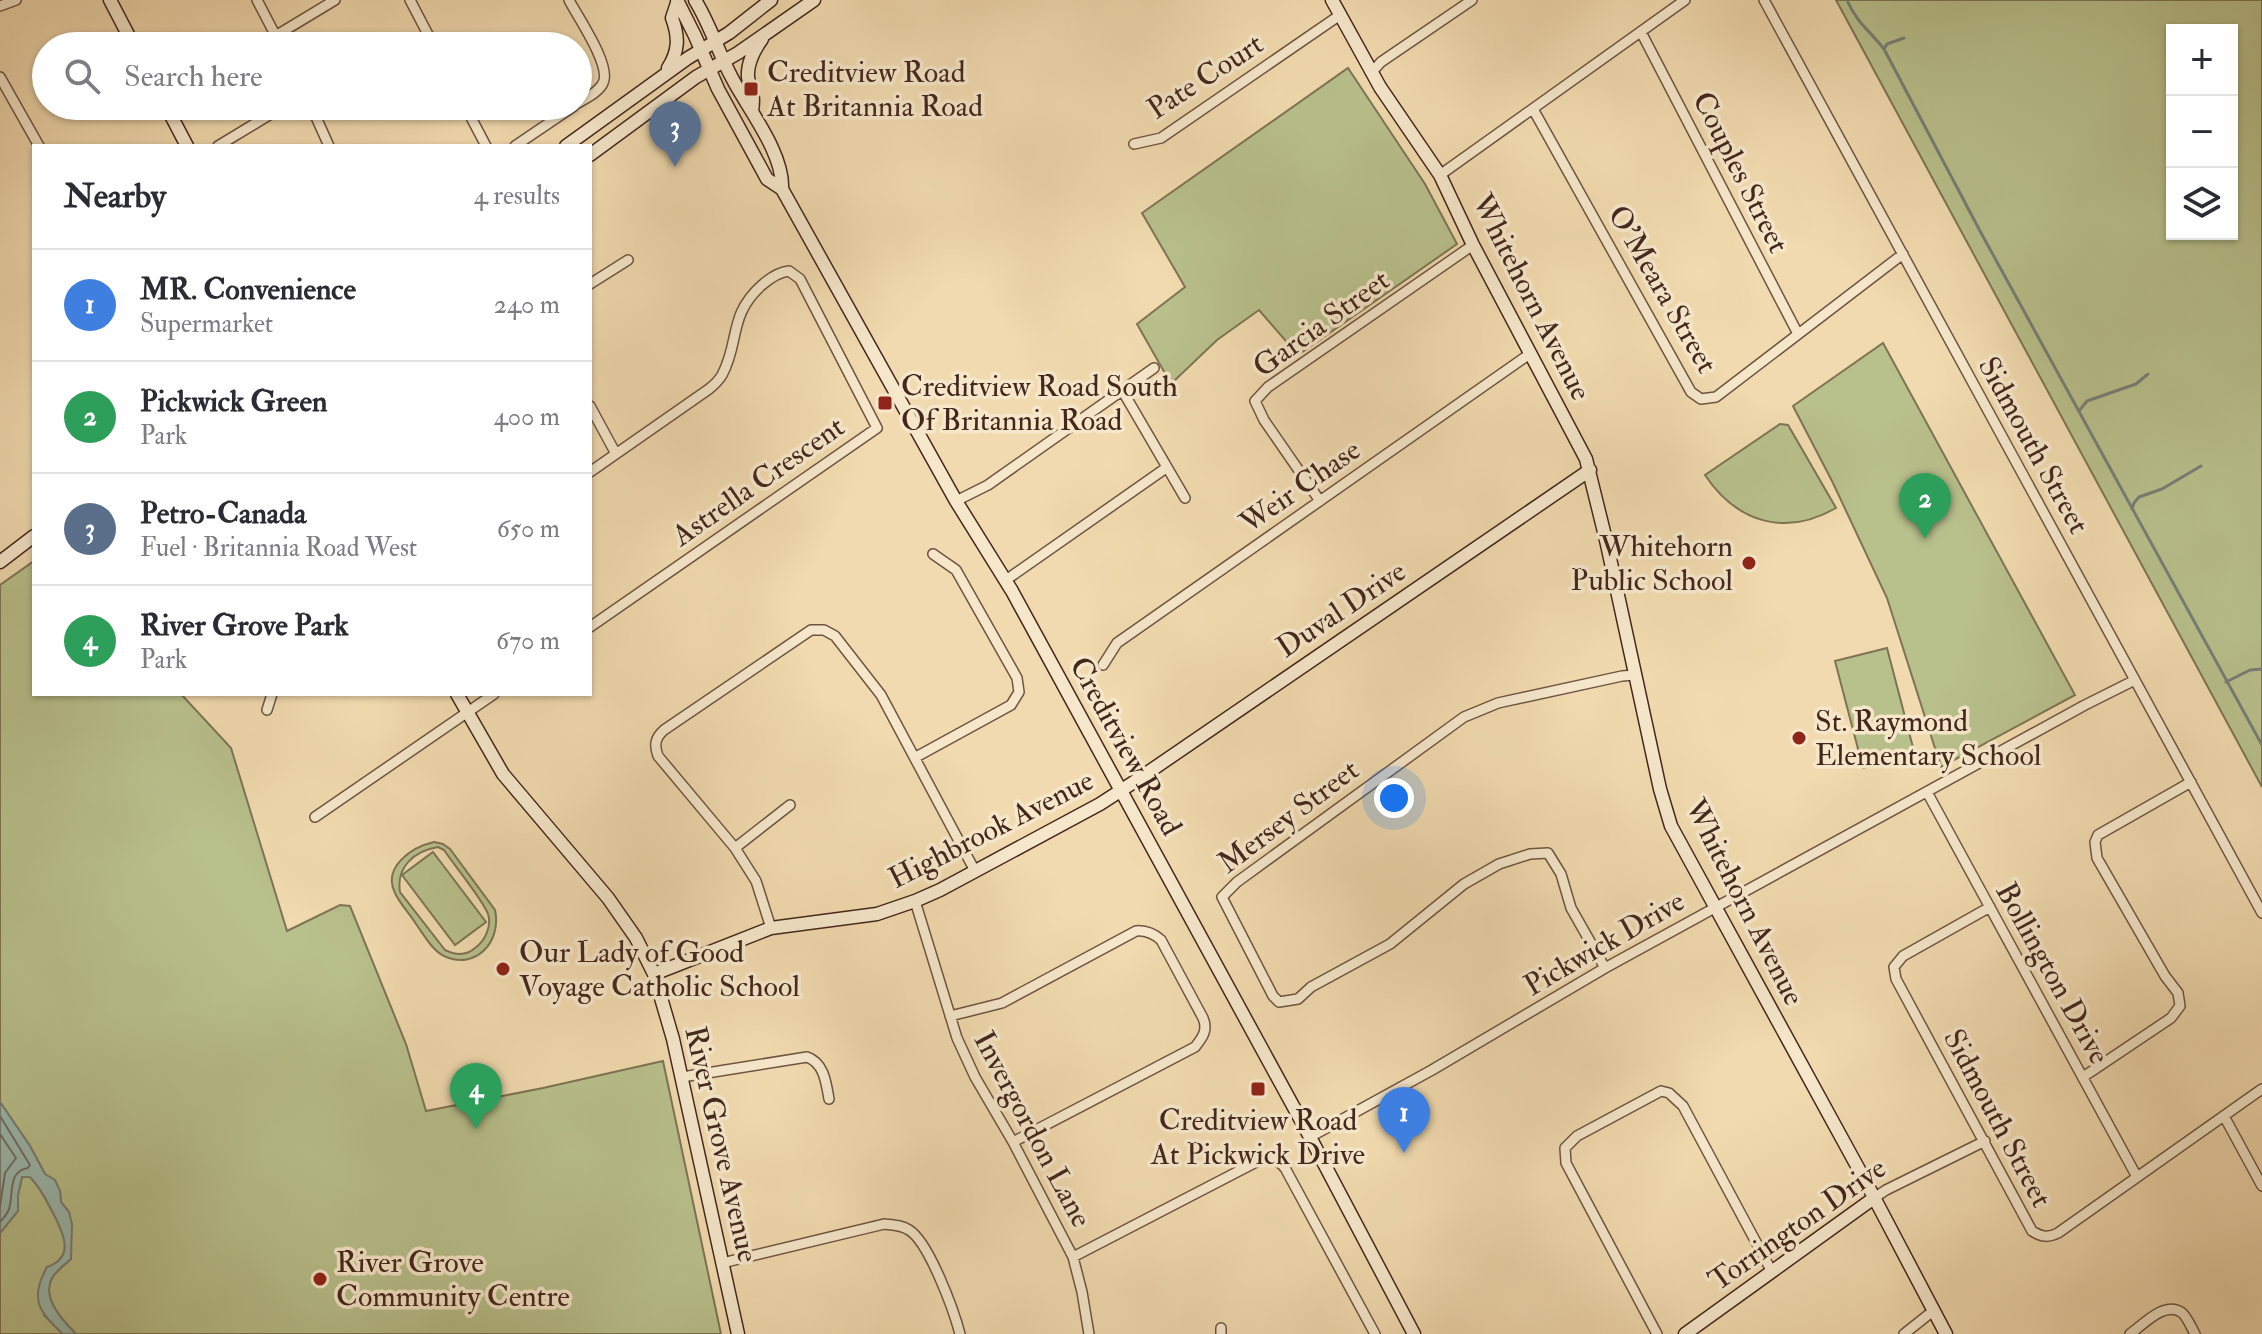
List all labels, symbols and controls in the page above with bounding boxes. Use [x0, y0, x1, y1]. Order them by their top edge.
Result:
map controls [2166, 24, 2238, 240]
button: + [2166, 24, 2238, 96]
street label: Pate Court [1140, 25, 1270, 127]
search box [32, 32, 592, 120]
icon: search [60, 54, 104, 98]
place label: Creditview Road At Britannia Road [766, 54, 983, 125]
text: Search here [124, 58, 263, 95]
marker: Creditview Road At Britannia Road [742, 80, 760, 98]
street label: Couples Street [1684, 85, 1797, 259]
button: − [2166, 96, 2238, 168]
pin: 3 [649, 101, 701, 167]
button: layers [2166, 168, 2238, 240]
text: Nearby [64, 175, 166, 218]
text: 4 results [474, 180, 560, 212]
street label: Whitehorn Avenue [1463, 187, 1599, 407]
street label: O'Meara Street [1600, 199, 1726, 380]
street label: Garcia Street [1246, 261, 1397, 385]
text: MR. Convenience [140, 271, 356, 308]
text: 1 [85, 289, 95, 321]
text: 240 m [494, 289, 560, 321]
text: Supermarket [140, 308, 273, 340]
street label: Sidmouth Street [1970, 350, 2097, 540]
place label: Creditview Road South Of Britannia Road [901, 368, 1178, 439]
text: Pickwick Green [140, 383, 327, 420]
marker: Creditview Road South Of Britannia Road [876, 394, 894, 412]
text: 2 [83, 401, 97, 433]
text: 400 m [494, 401, 560, 433]
street label: Astrella Crescent [664, 408, 852, 555]
text: Park [140, 420, 187, 452]
street label: Weir Chase [1232, 431, 1368, 542]
pin: 2 [1899, 473, 1951, 539]
text: Petro-Canada [140, 495, 306, 532]
text: 3 [85, 513, 95, 545]
text: 650 m [497, 513, 560, 545]
place label: Whitehorn Public School [1571, 528, 1733, 599]
text: Fuel · Britannia Road West [140, 532, 417, 564]
street label: Duval Drive [1270, 553, 1413, 666]
marker: Whitehorn Public School [1740, 554, 1758, 572]
text: River Grove Park [140, 607, 349, 644]
text: 4 [83, 625, 97, 657]
text: 670 m [496, 625, 560, 657]
text: Park [140, 644, 187, 676]
street label: Creditview Road [1061, 651, 1190, 842]
place label: St. Raymond Elementary School [1815, 703, 2042, 774]
marker: St. Raymond Elementary School [1790, 729, 1808, 747]
street label: Mersey Street [1211, 751, 1366, 881]
street label: Highbrook Avenue [883, 762, 1100, 897]
your location [1374, 778, 1414, 818]
street label: Whitehorn Avenue [1676, 792, 1812, 1012]
street label: Bollington Drive [1987, 876, 2118, 1071]
street label: Pickwick Drive [1517, 883, 1691, 1004]
place label: Our Lady of Good Voyage Catholic School [519, 934, 800, 1005]
marker: Our Lady of Good Voyage Catholic School [494, 960, 512, 978]
street label: River Grove Avenue [676, 1023, 767, 1266]
street label: Sidmouth Street [1935, 1023, 2060, 1214]
street label: Invergordon Lane [965, 1025, 1100, 1234]
pin: 4 [450, 1063, 502, 1129]
marker: Creditview Road At Pickwick Drive [1249, 1080, 1267, 1098]
pin: 1 [1378, 1087, 1430, 1153]
place label: Creditview Road At Pickwick Drive [1150, 1102, 1365, 1173]
street label: Torrington Drive [1702, 1150, 1893, 1299]
place label: River Grove Community Centre [336, 1244, 570, 1315]
marker: River Grove Community Centre [311, 1270, 329, 1288]

